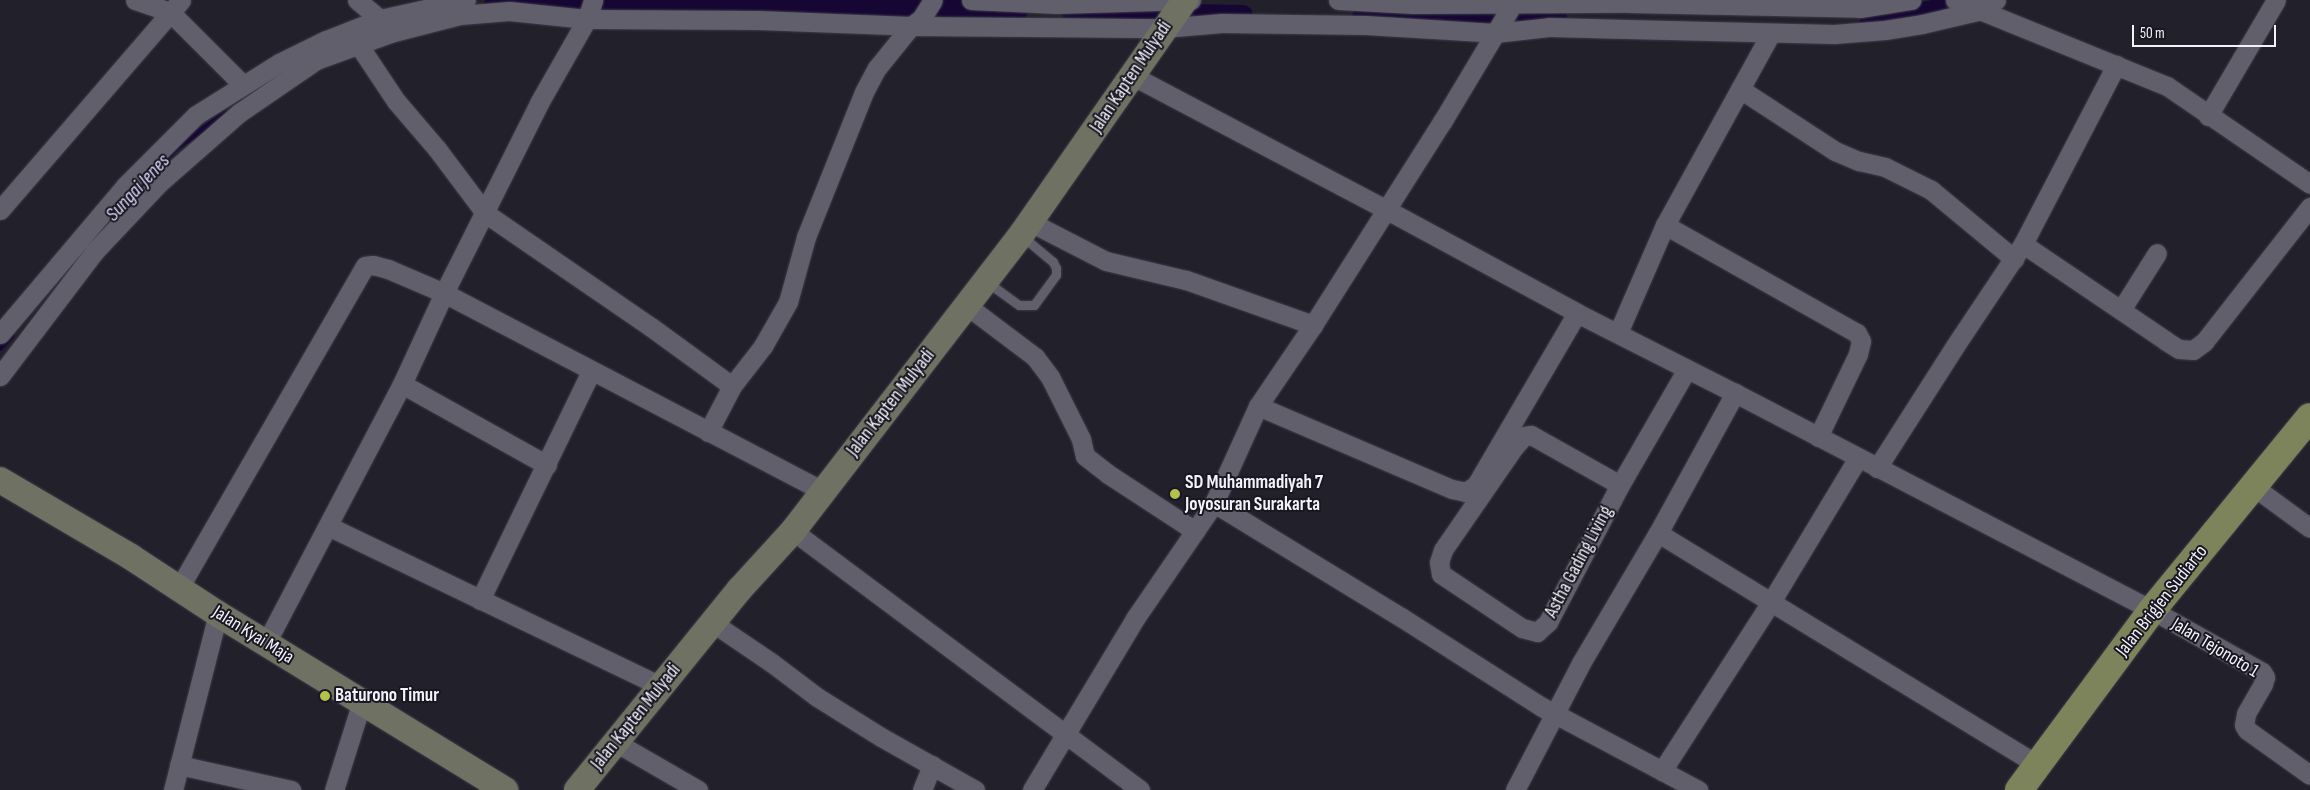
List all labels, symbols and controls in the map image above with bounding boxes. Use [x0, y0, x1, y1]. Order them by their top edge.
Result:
scale bar [2135, 15, 2279, 47]
street label: Jalan Kapten Mulyadi [1085, 17, 1177, 137]
text: 50 m [2140, 24, 2165, 43]
water label: Sungai Jenes [101, 149, 175, 227]
street label: Jalan Kapten Mulyadi [842, 345, 940, 461]
place label: SD Muhammadiyah 7 Joyosuran Surakarta [1185, 472, 1323, 516]
marker: SD Muhammadiyah 7 Joyosuran Surakarta [1169, 488, 1181, 500]
street label: Astha Gading Living [1540, 502, 1618, 622]
street label: Jalan Brigjen Sudiarto [2111, 541, 2213, 661]
street label: Jalan Kyai Maja [208, 601, 298, 669]
street label: Jalan Tejonoto 1 [2167, 613, 2263, 683]
street label: Jalan Kapten Mulyadi [586, 659, 686, 775]
place label: Baturono Timur [335, 685, 439, 707]
marker: Baturono Timur [319, 690, 331, 702]

